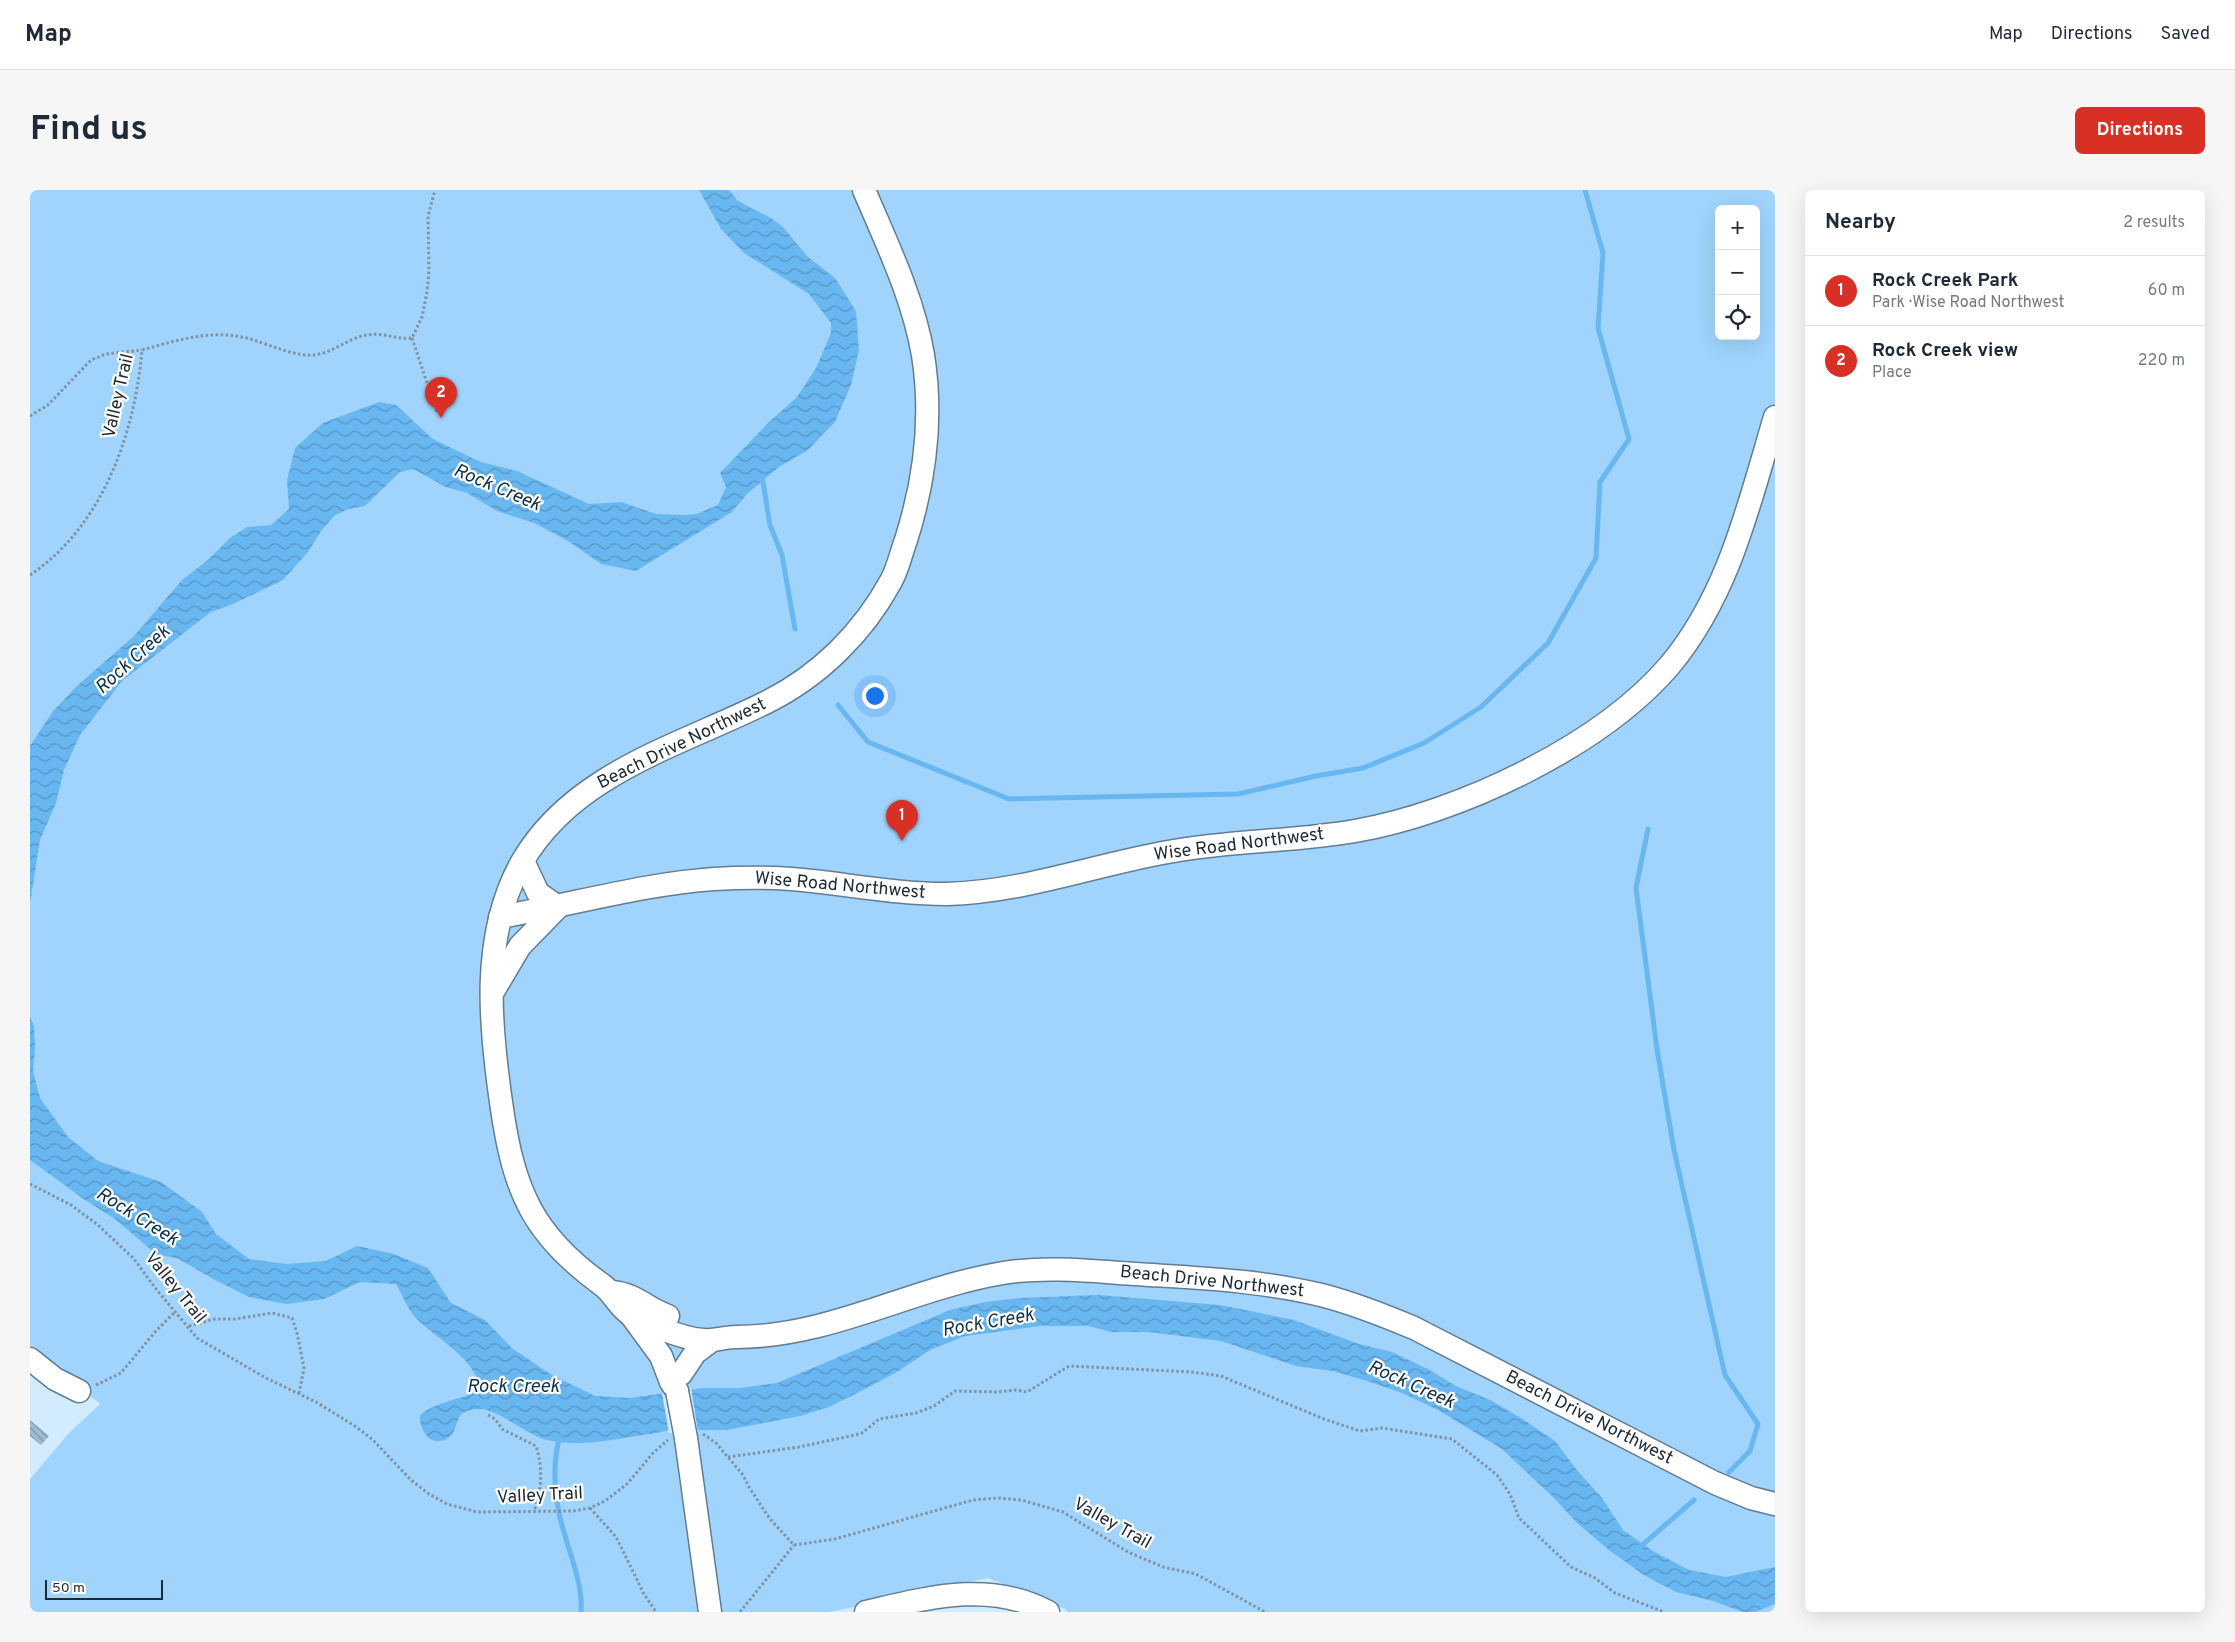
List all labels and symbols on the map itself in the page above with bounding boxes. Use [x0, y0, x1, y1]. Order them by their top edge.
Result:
street label: Valley Trail [98, 351, 140, 441]
pin: 2 [425, 377, 457, 418]
water label: Rock Creek [450, 459, 545, 517]
water label: Rock Creek [91, 620, 176, 700]
your location [862, 683, 888, 709]
street label: Beach Drive Northwest [594, 693, 770, 795]
pin: 1 [886, 800, 918, 841]
street label: Wise Road Northwest [1153, 823, 1325, 867]
street label: Wise Road Northwest [754, 867, 926, 905]
water label: Rock Creek [91, 1182, 183, 1252]
street label: Valley Trail [139, 1247, 211, 1329]
street label: Beach Drive Northwest [1119, 1261, 1305, 1303]
water label: Rock Creek [940, 1303, 1036, 1343]
water label: Rock Creek [1364, 1355, 1459, 1415]
street label: Beach Drive Northwest [1501, 1366, 1677, 1470]
water label: Rock Creek [467, 1375, 560, 1399]
street label: Valley Trail [496, 1482, 584, 1510]
street label: Valley Trail [1069, 1493, 1155, 1555]
scale bar [45, 1577, 162, 1600]

